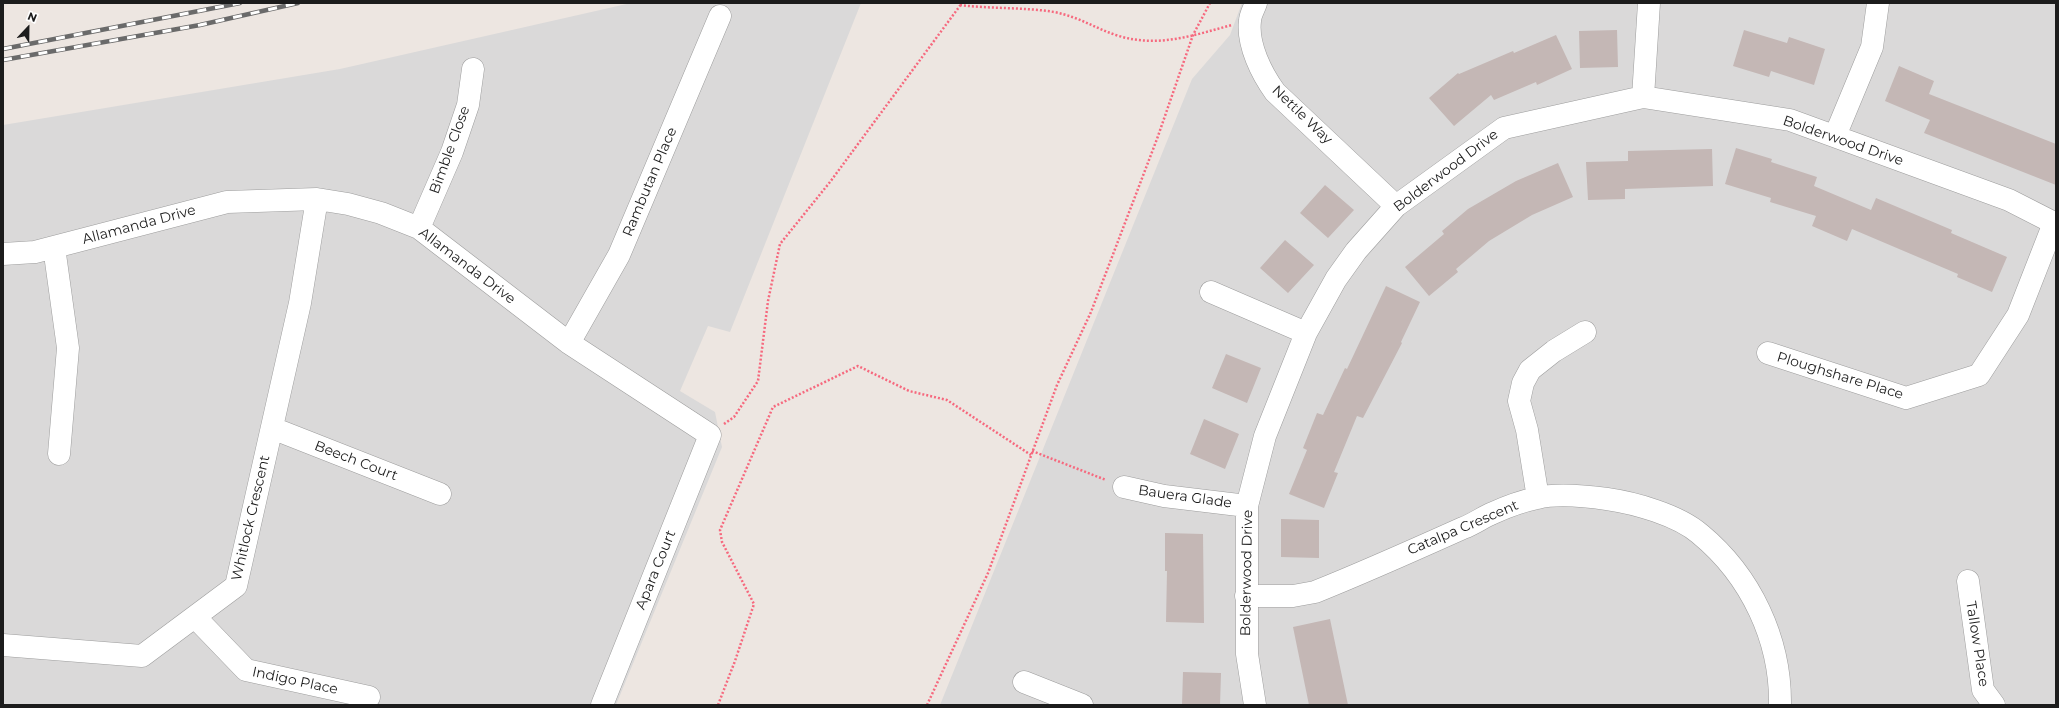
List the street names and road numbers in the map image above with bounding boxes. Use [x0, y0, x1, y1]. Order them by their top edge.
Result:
street label: Nettle Way [1268, 82, 1336, 148]
street label: Bimble Close [426, 104, 474, 196]
street label: Bolderwood Drive [1781, 112, 1905, 170]
street label: Rambutan Place [619, 125, 681, 239]
street label: Bolderwood Drive [1390, 126, 1502, 216]
street label: Allamanda Drive [81, 202, 197, 248]
street label: Allamanda Drive [415, 224, 519, 308]
street label: Ploughshare Place [1775, 349, 1905, 403]
street label: Beech Court [312, 437, 400, 485]
street label: Whitlock Crescent [228, 454, 274, 582]
street label: Bauera Glade [1137, 482, 1233, 512]
street label: Catalpa Crescent [1405, 497, 1521, 559]
street label: Bolderwood Drive [1237, 510, 1257, 636]
street label: Apara Court [632, 528, 680, 612]
street label: Tallow Place [1962, 600, 1992, 688]
street label: Indigo Place [251, 664, 339, 698]

